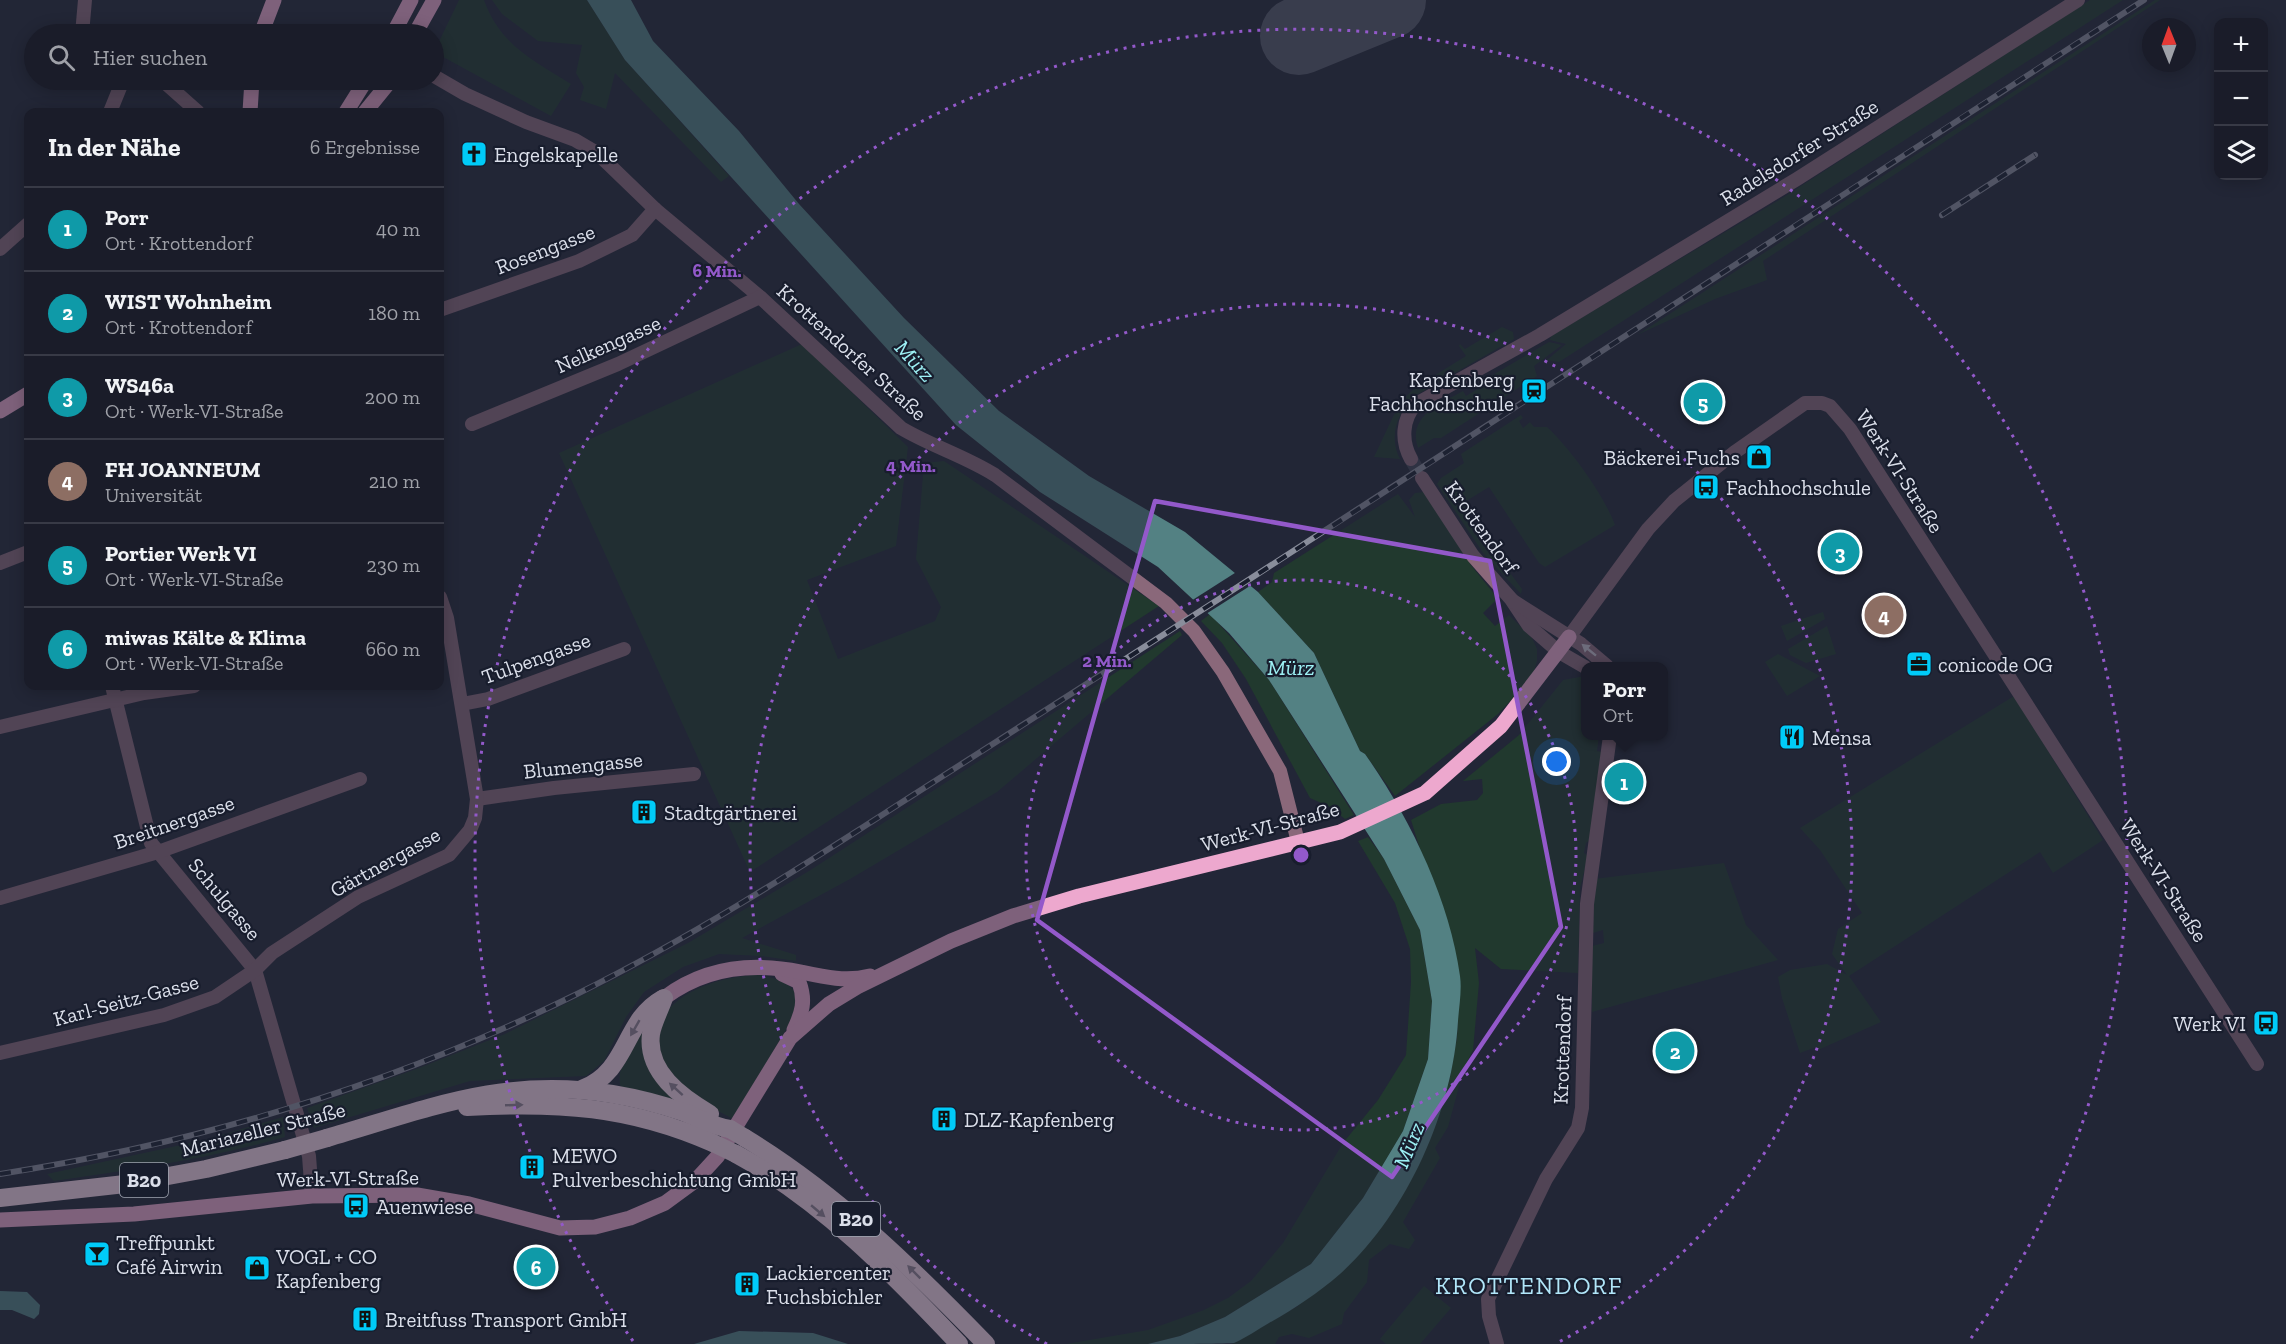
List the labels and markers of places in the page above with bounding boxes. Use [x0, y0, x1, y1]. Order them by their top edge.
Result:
church icon: Engelskapelle [459, 139, 489, 169]
place label: Engelskapelle [494, 142, 618, 167]
place label: Kapfenberg Fachhochschule [1369, 367, 1514, 416]
station icon: Kapfenberg Fachhochschule [1519, 376, 1549, 406]
pin: 5 [1684, 380, 1722, 424]
shop icon: Bäckerei Fuchs [1744, 442, 1774, 472]
place label: Bäckerei Fuchs [1604, 445, 1740, 470]
bus stop icon: Fachhochschule [1691, 472, 1721, 502]
place label: Fachhochschule [1726, 475, 1871, 500]
pin: 3 [1820, 530, 1860, 574]
pin: 4 [1864, 592, 1904, 638]
office icon: conicode OG [1904, 649, 1934, 679]
place label: conicode OG [1938, 652, 2053, 677]
restaurant icon: Mensa [1777, 722, 1807, 752]
place label: Mensa [1812, 725, 1871, 750]
pin: 1 [1604, 760, 1644, 804]
building icon: Stadtgärtnerei [629, 797, 659, 827]
place label: Stadtgärtnerei [664, 800, 797, 825]
centre of rings [1291, 845, 1311, 865]
bus stop icon: Werk VI [2251, 1008, 2281, 1038]
place label: Werk VI [2173, 1011, 2246, 1036]
pin: 2 [1656, 1028, 1694, 1074]
building icon: DLZ-Kapfenberg [929, 1104, 959, 1134]
place label: DLZ-Kapfenberg [964, 1107, 1114, 1132]
place label: MEWO Pulverbeschichtung GmbH [552, 1143, 796, 1192]
building icon: MEWO Pulverbeschichtung GmbH [517, 1152, 547, 1182]
bus stop icon: Auenwiese [341, 1191, 371, 1221]
place label: Auenwiese [376, 1194, 474, 1219]
place label: Treffpunkt Café Airwin [116, 1230, 223, 1279]
bar icon: Treffpunkt Café Airwin [82, 1239, 112, 1269]
place label: VOGL + CO Kapfenberg [275, 1244, 382, 1293]
pin: 6 [516, 1244, 556, 1290]
shop icon: VOGL + CO Kapfenberg [242, 1253, 272, 1283]
place label: Lackiercenter Fuchsbichler [766, 1260, 891, 1309]
building icon: Lackiercenter Fuchsbichler [732, 1269, 762, 1299]
building icon: Breitfuss Transport GmbH [350, 1304, 380, 1334]
place label: Breitfuss Transport GmbH [385, 1307, 627, 1332]

